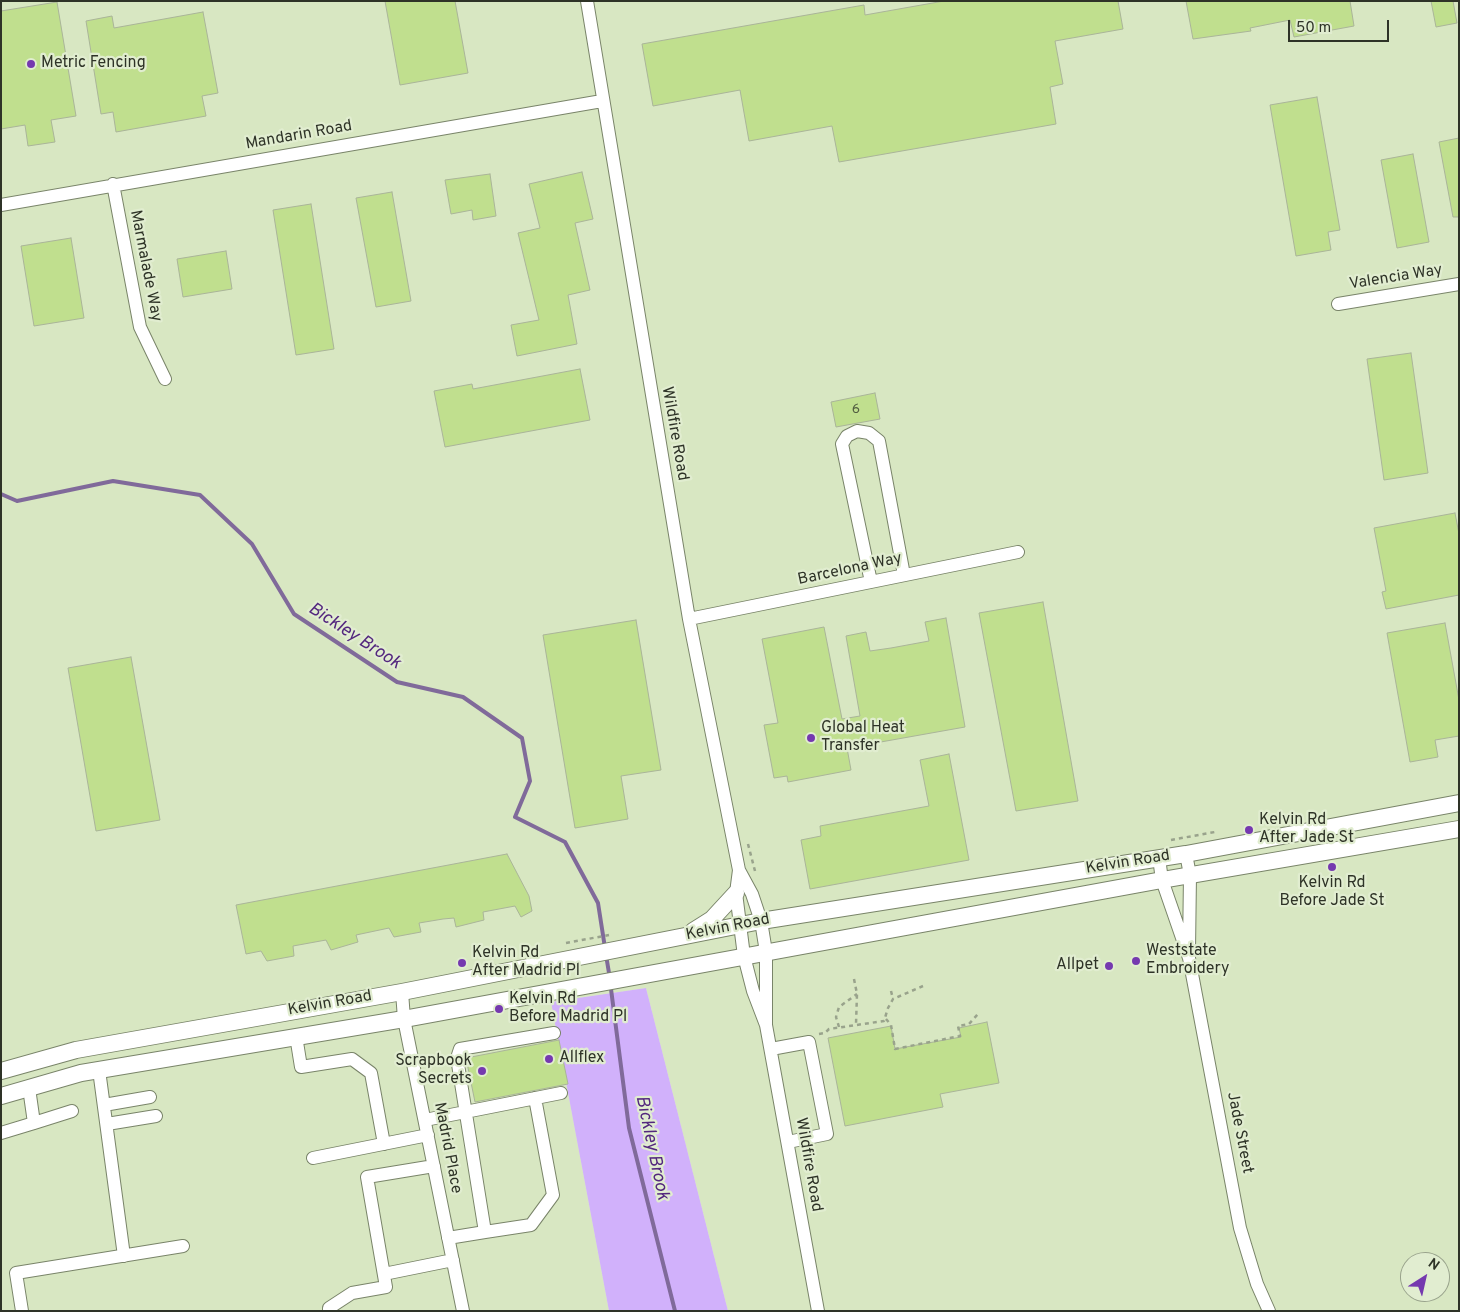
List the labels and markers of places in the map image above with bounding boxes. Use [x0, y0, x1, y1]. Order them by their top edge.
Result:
place label: Metric Fencing [41, 54, 146, 74]
marker: Metric Fencing [25, 58, 37, 70]
place label: Global Heat Transfer [821, 719, 905, 757]
marker: Global Heat Transfer [805, 732, 817, 744]
place label: Kelvin Rd After Jade St [1259, 811, 1354, 849]
marker: Kelvin Rd After Jade St [1243, 824, 1255, 836]
marker: Kelvin Rd Before Jade St [1326, 861, 1338, 873]
place label: Kelvin Rd Before Jade St [1279, 874, 1385, 912]
place label: Weststate Embroidery [1146, 942, 1229, 980]
place label: Kelvin Rd After Madrid Pl [472, 944, 580, 982]
marker: Weststate Embroidery [1130, 955, 1142, 967]
place label: Allpet [1056, 956, 1099, 976]
marker: Kelvin Rd After Madrid Pl [456, 957, 468, 969]
marker: Allpet [1103, 960, 1115, 972]
place label: Kelvin Rd Before Madrid Pl [509, 990, 627, 1028]
marker: Kelvin Rd Before Madrid Pl [493, 1003, 505, 1015]
place label: Allflex [559, 1049, 604, 1069]
place label: Scrapbook Secrets [395, 1052, 472, 1090]
marker: Allflex [543, 1053, 555, 1065]
marker: Scrapbook Secrets [476, 1065, 488, 1077]

